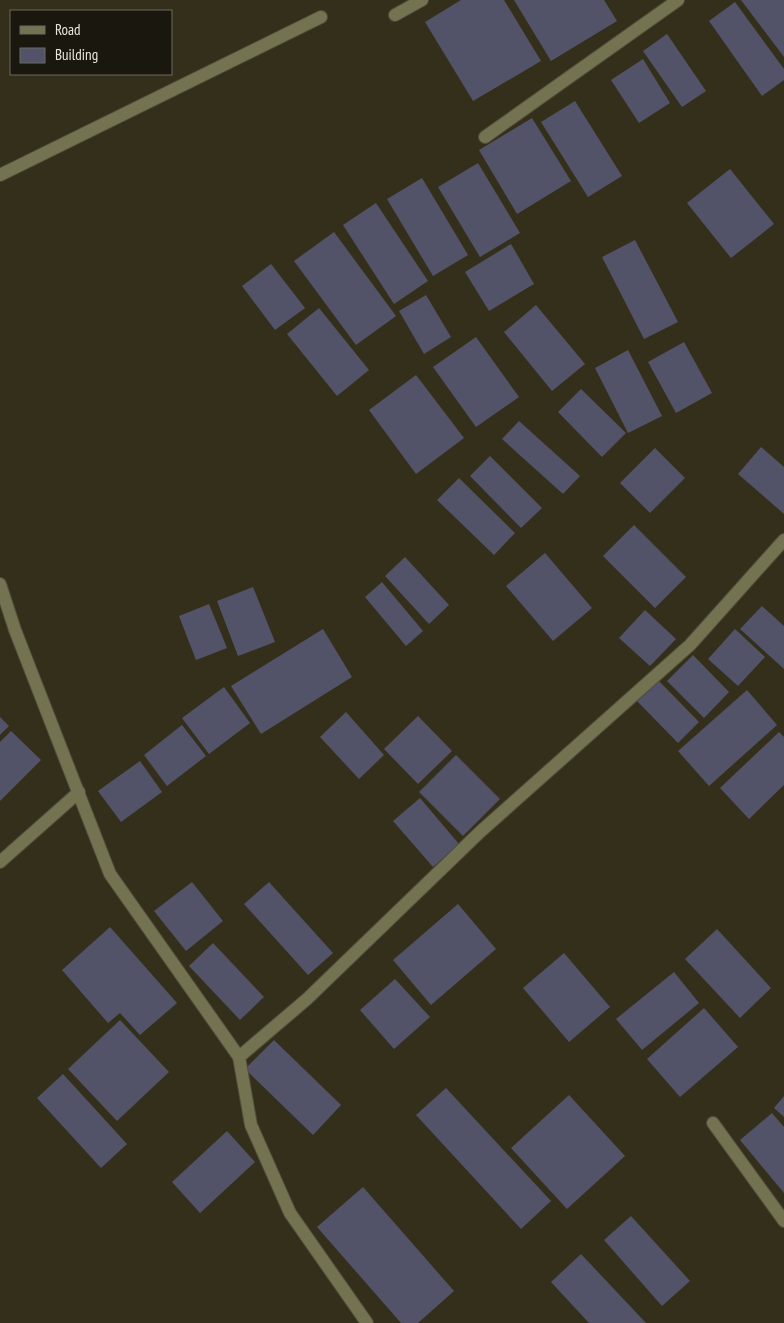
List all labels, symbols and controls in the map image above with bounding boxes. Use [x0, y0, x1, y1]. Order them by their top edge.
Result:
legend [10, 10, 172, 75]
text: Road [55, 20, 81, 39]
text: Building [55, 45, 98, 64]

